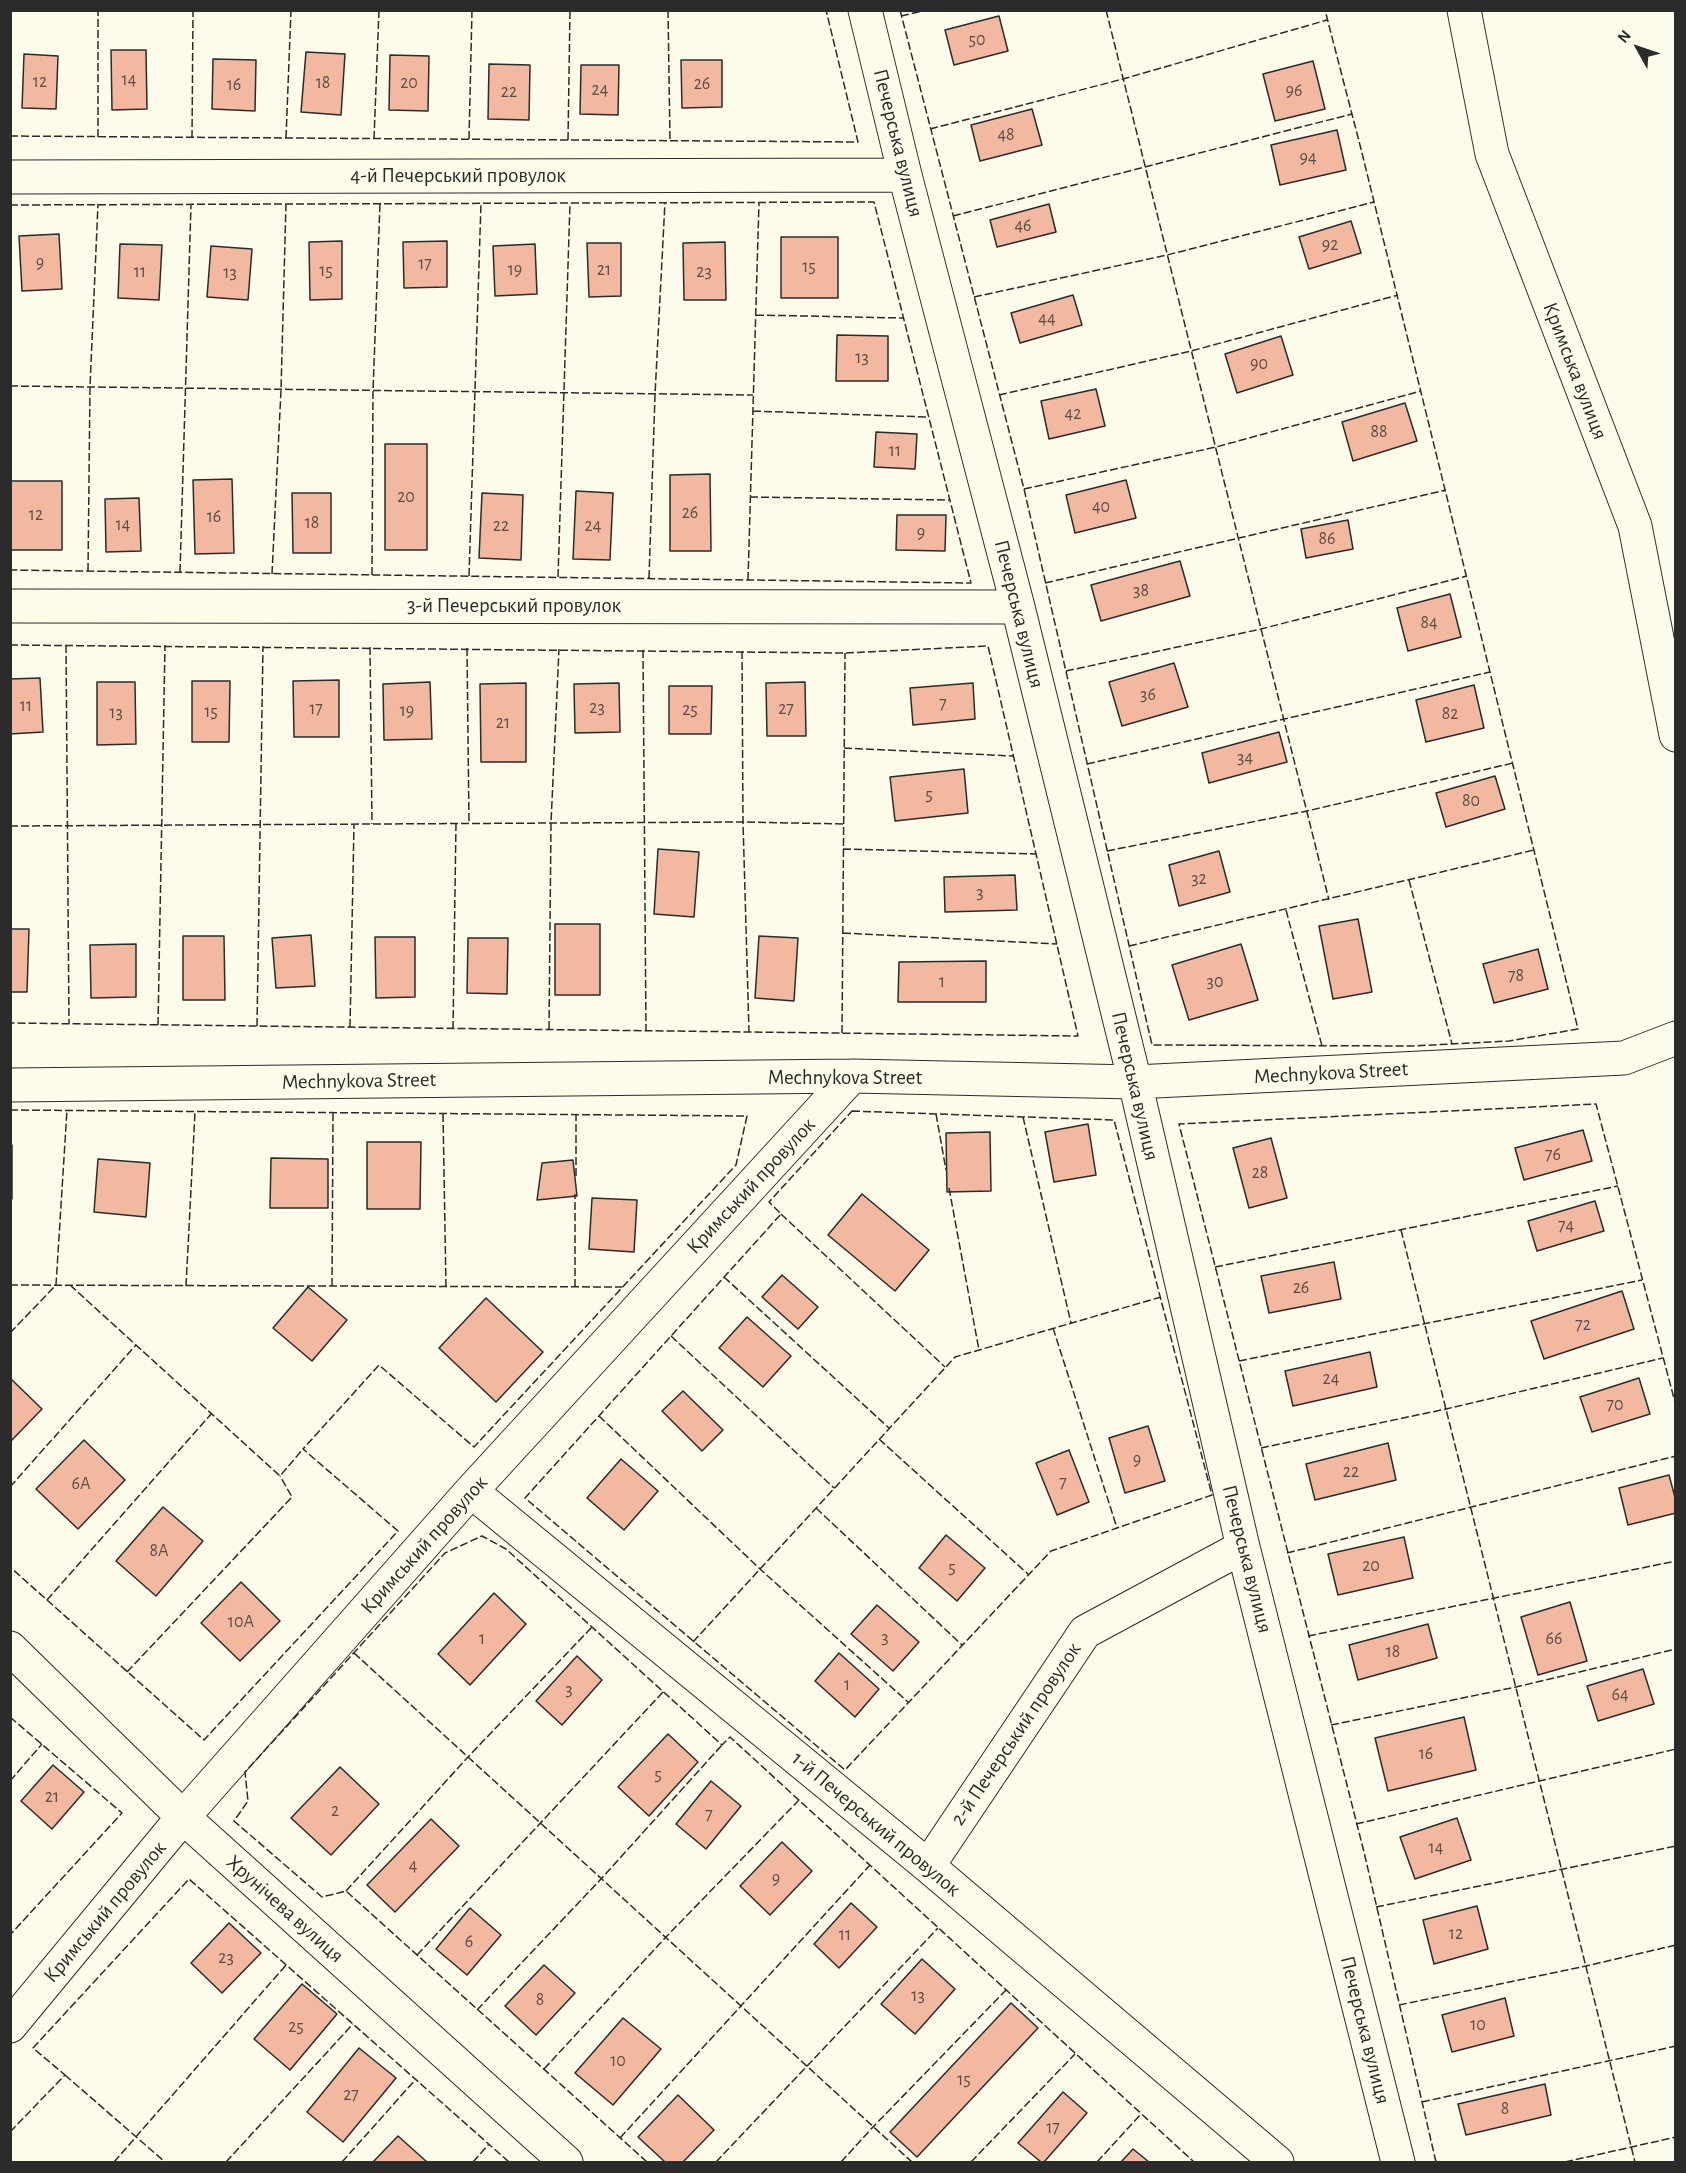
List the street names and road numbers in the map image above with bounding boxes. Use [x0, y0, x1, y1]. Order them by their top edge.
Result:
street label: Печерська вулиця [867, 66, 929, 220]
street label: 4-й Печерський провулок [350, 163, 566, 189]
street label: Кримська вулиця [1537, 299, 1613, 443]
street label: Печерська вулиця [988, 537, 1050, 691]
street label: 3-й Печерський провулок [407, 593, 621, 619]
street label: Печерська вулиця [1106, 1009, 1164, 1163]
street label: Mechnykova Street [1253, 1056, 1409, 1090]
street label: Mechnykova Street [768, 1065, 922, 1091]
street label: Mechnykova Street [282, 1067, 436, 1095]
street label: Кримський провулок [681, 1112, 821, 1260]
street label: Кримський провулок [355, 1471, 493, 1619]
street label: Печерська вулиця [1216, 1482, 1278, 1636]
street label: 2-й Печерський провулок [945, 1638, 1087, 1830]
street label: 1-й Печерський провулок [786, 1746, 966, 1902]
street label: Кримський провулок [38, 1836, 172, 1988]
street label: Хрунічева вулиця [221, 1850, 349, 1968]
street label: Печерська вулиця [1334, 1953, 1396, 2107]

